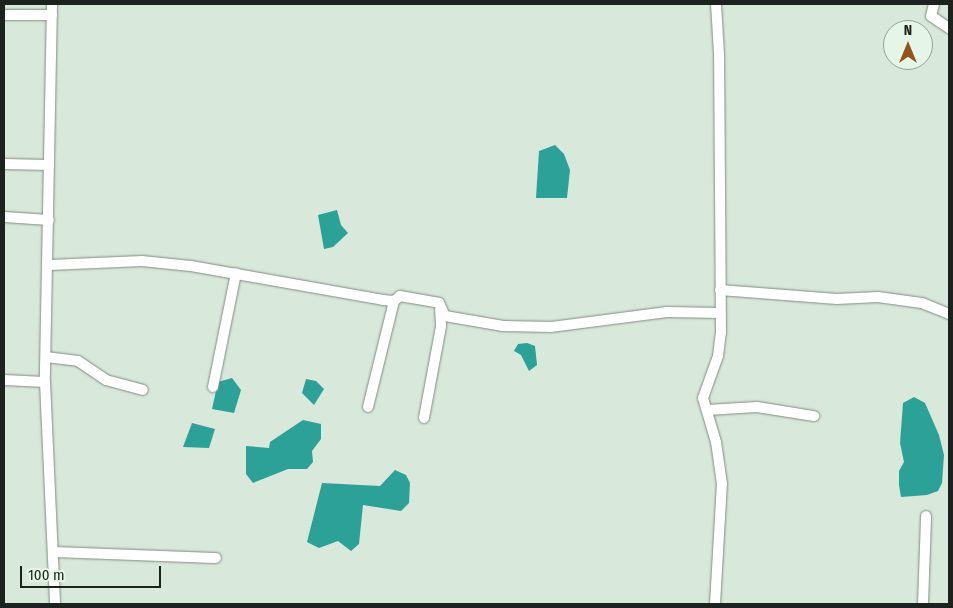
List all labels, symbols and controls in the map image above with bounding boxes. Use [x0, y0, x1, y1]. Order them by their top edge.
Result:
north arrow [883, 20, 933, 70]
text: N [904, 22, 912, 39]
scale bar [22, 556, 164, 588]
text: 100 m [28, 566, 65, 584]

